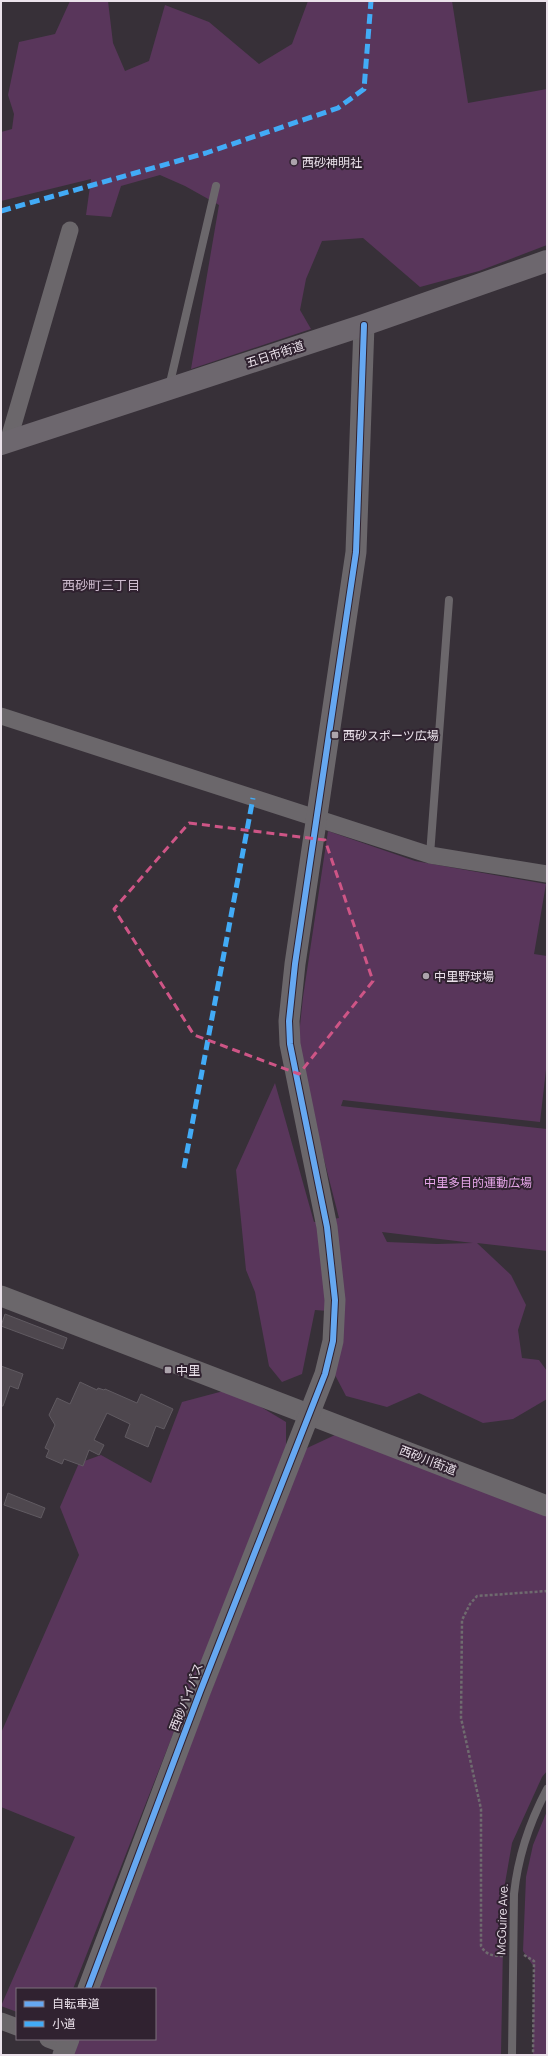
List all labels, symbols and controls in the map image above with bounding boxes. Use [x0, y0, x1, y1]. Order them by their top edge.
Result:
place label: 西砂神明社 [302, 154, 362, 171]
marker: 西砂神明社 [289, 157, 299, 167]
street label: 五日市街道 [244, 337, 306, 371]
district label: 西砂町三丁目 [62, 576, 140, 594]
place label: 西砂スポーツ広場 [343, 727, 439, 744]
marker: 西砂スポーツ広場 [330, 730, 340, 740]
place label: 中里野球場 [434, 968, 494, 985]
marker: 中里野球場 [421, 971, 431, 981]
park label: 中里多目的運動広場 [424, 1174, 532, 1191]
place label: 中里 [176, 1362, 200, 1379]
marker: 中里 [163, 1365, 173, 1375]
street label: 西砂川街道 [397, 1441, 459, 1479]
street label: 西砂バイパス [165, 1660, 207, 1734]
street label: McGuire Ave. [492, 1883, 512, 1955]
legend [16, 1988, 156, 2040]
text: 自転車道 [52, 1995, 100, 2012]
text: 小道 [52, 2015, 76, 2032]

